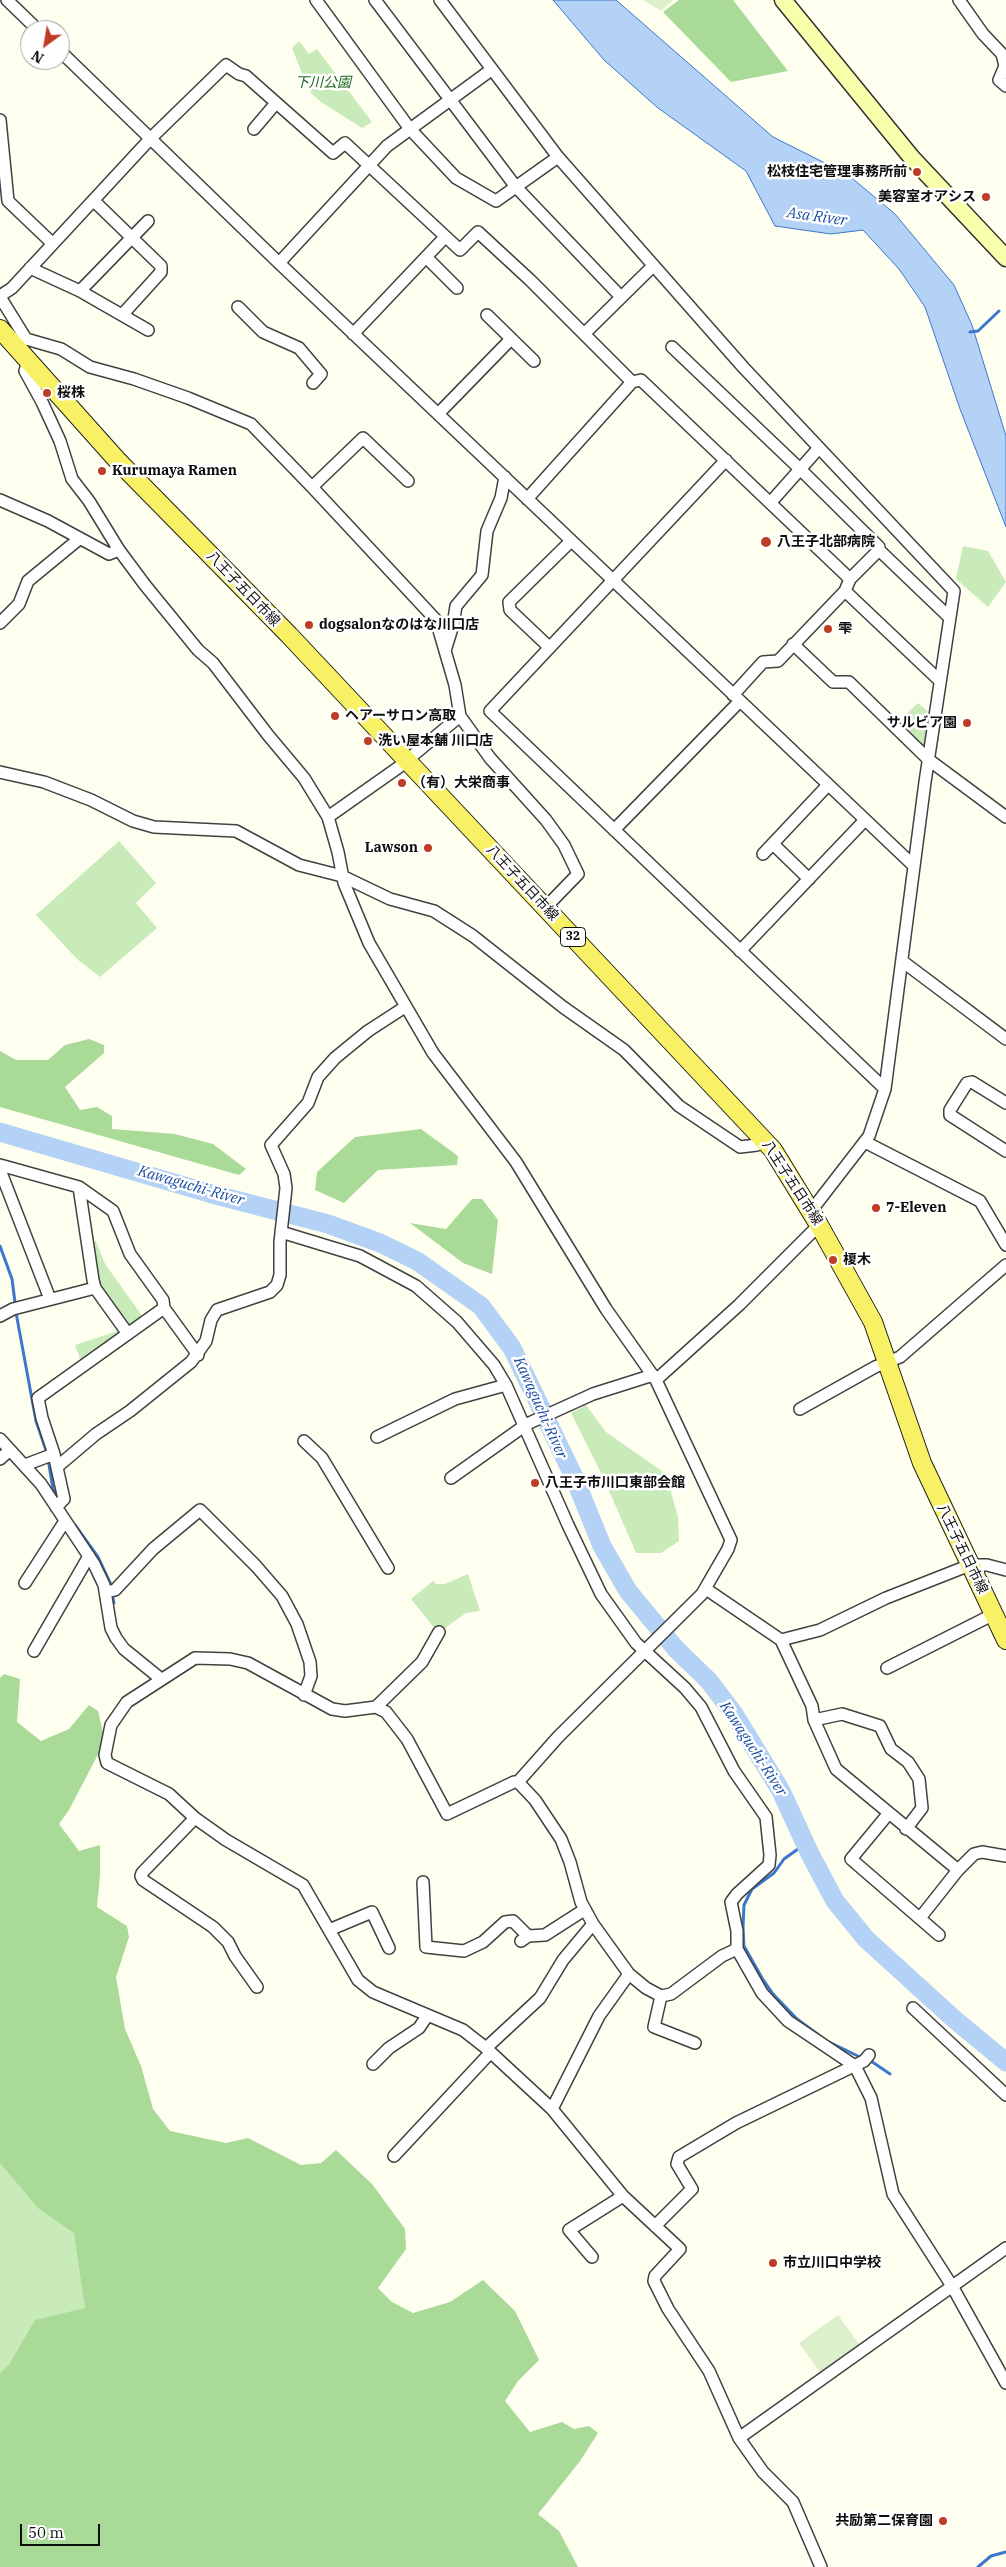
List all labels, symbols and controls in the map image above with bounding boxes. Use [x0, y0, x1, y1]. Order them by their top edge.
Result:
north arrow [20, 20, 70, 70]
text: N [28, 46, 47, 67]
park label: 下川公園 [295, 75, 351, 91]
place label: 松枝住宅管理事務所前 [767, 164, 907, 180]
marker: 松枝住宅管理事務所前 [911, 166, 923, 178]
place label: 美容室オアシス [878, 189, 976, 205]
marker: 美容室オアシス [980, 191, 992, 203]
water label: Asa River [786, 204, 848, 230]
place label: 桜株 [57, 385, 85, 401]
marker: 桜株 [41, 387, 53, 399]
place label: Kurumaya Ramen [112, 463, 237, 479]
marker: Kurumaya Ramen [96, 465, 108, 477]
place label: 八王子北部病院 [777, 534, 875, 550]
marker: 八王子北部病院 [759, 535, 773, 549]
street label: 八王子五日市線 [203, 548, 283, 630]
place label: dogsalonなのはな川口店 [319, 617, 479, 633]
marker: dogsalonなのはな川口店 [303, 619, 315, 631]
place label: 雫 [838, 621, 852, 637]
marker: 雫 [822, 623, 834, 635]
place label: ヘアーサロン高取 [345, 708, 456, 724]
marker: ヘアーサロン高取 [329, 710, 341, 722]
place label: サルビア園 [887, 715, 957, 731]
marker: サルビア園 [961, 717, 973, 729]
place label: 洗い屋本舗 川口店 [378, 733, 493, 749]
marker: 洗い屋本舗 川口店 [362, 735, 374, 747]
place label: （有）大栄商事 [412, 775, 510, 791]
marker: （有）大栄商事 [396, 777, 408, 789]
place label: Lawson [365, 840, 418, 856]
street label: 八王子五日市線 [482, 841, 562, 925]
marker: Lawson [422, 842, 434, 854]
road number: 32 [560, 928, 586, 946]
street label: 八王子五日市線 [758, 1137, 826, 1229]
water label: Kawaguchi-River [136, 1162, 246, 1210]
place label: 7-Eleven [886, 1200, 946, 1216]
marker: 7-Eleven [870, 1202, 882, 1214]
place label: 榎木 [843, 1252, 871, 1268]
marker: 榎木 [827, 1254, 839, 1266]
water label: Kawaguchi-River [509, 1354, 571, 1462]
place label: 八王子市川口東部会館 [545, 1475, 685, 1491]
marker: 八王子市川口東部会館 [529, 1477, 541, 1489]
street label: 八王子五日市線 [933, 1501, 991, 1597]
water label: Kawaguchi-River [716, 1698, 790, 1800]
place label: 市立川口中学校 [783, 2255, 881, 2271]
marker: 市立川口中学校 [767, 2257, 779, 2269]
place label: 共励第二保育園 [835, 2513, 933, 2529]
scale bar [22, 2514, 102, 2546]
marker: 共励第二保育園 [937, 2515, 949, 2527]
text: 50 m [28, 2523, 64, 2542]

